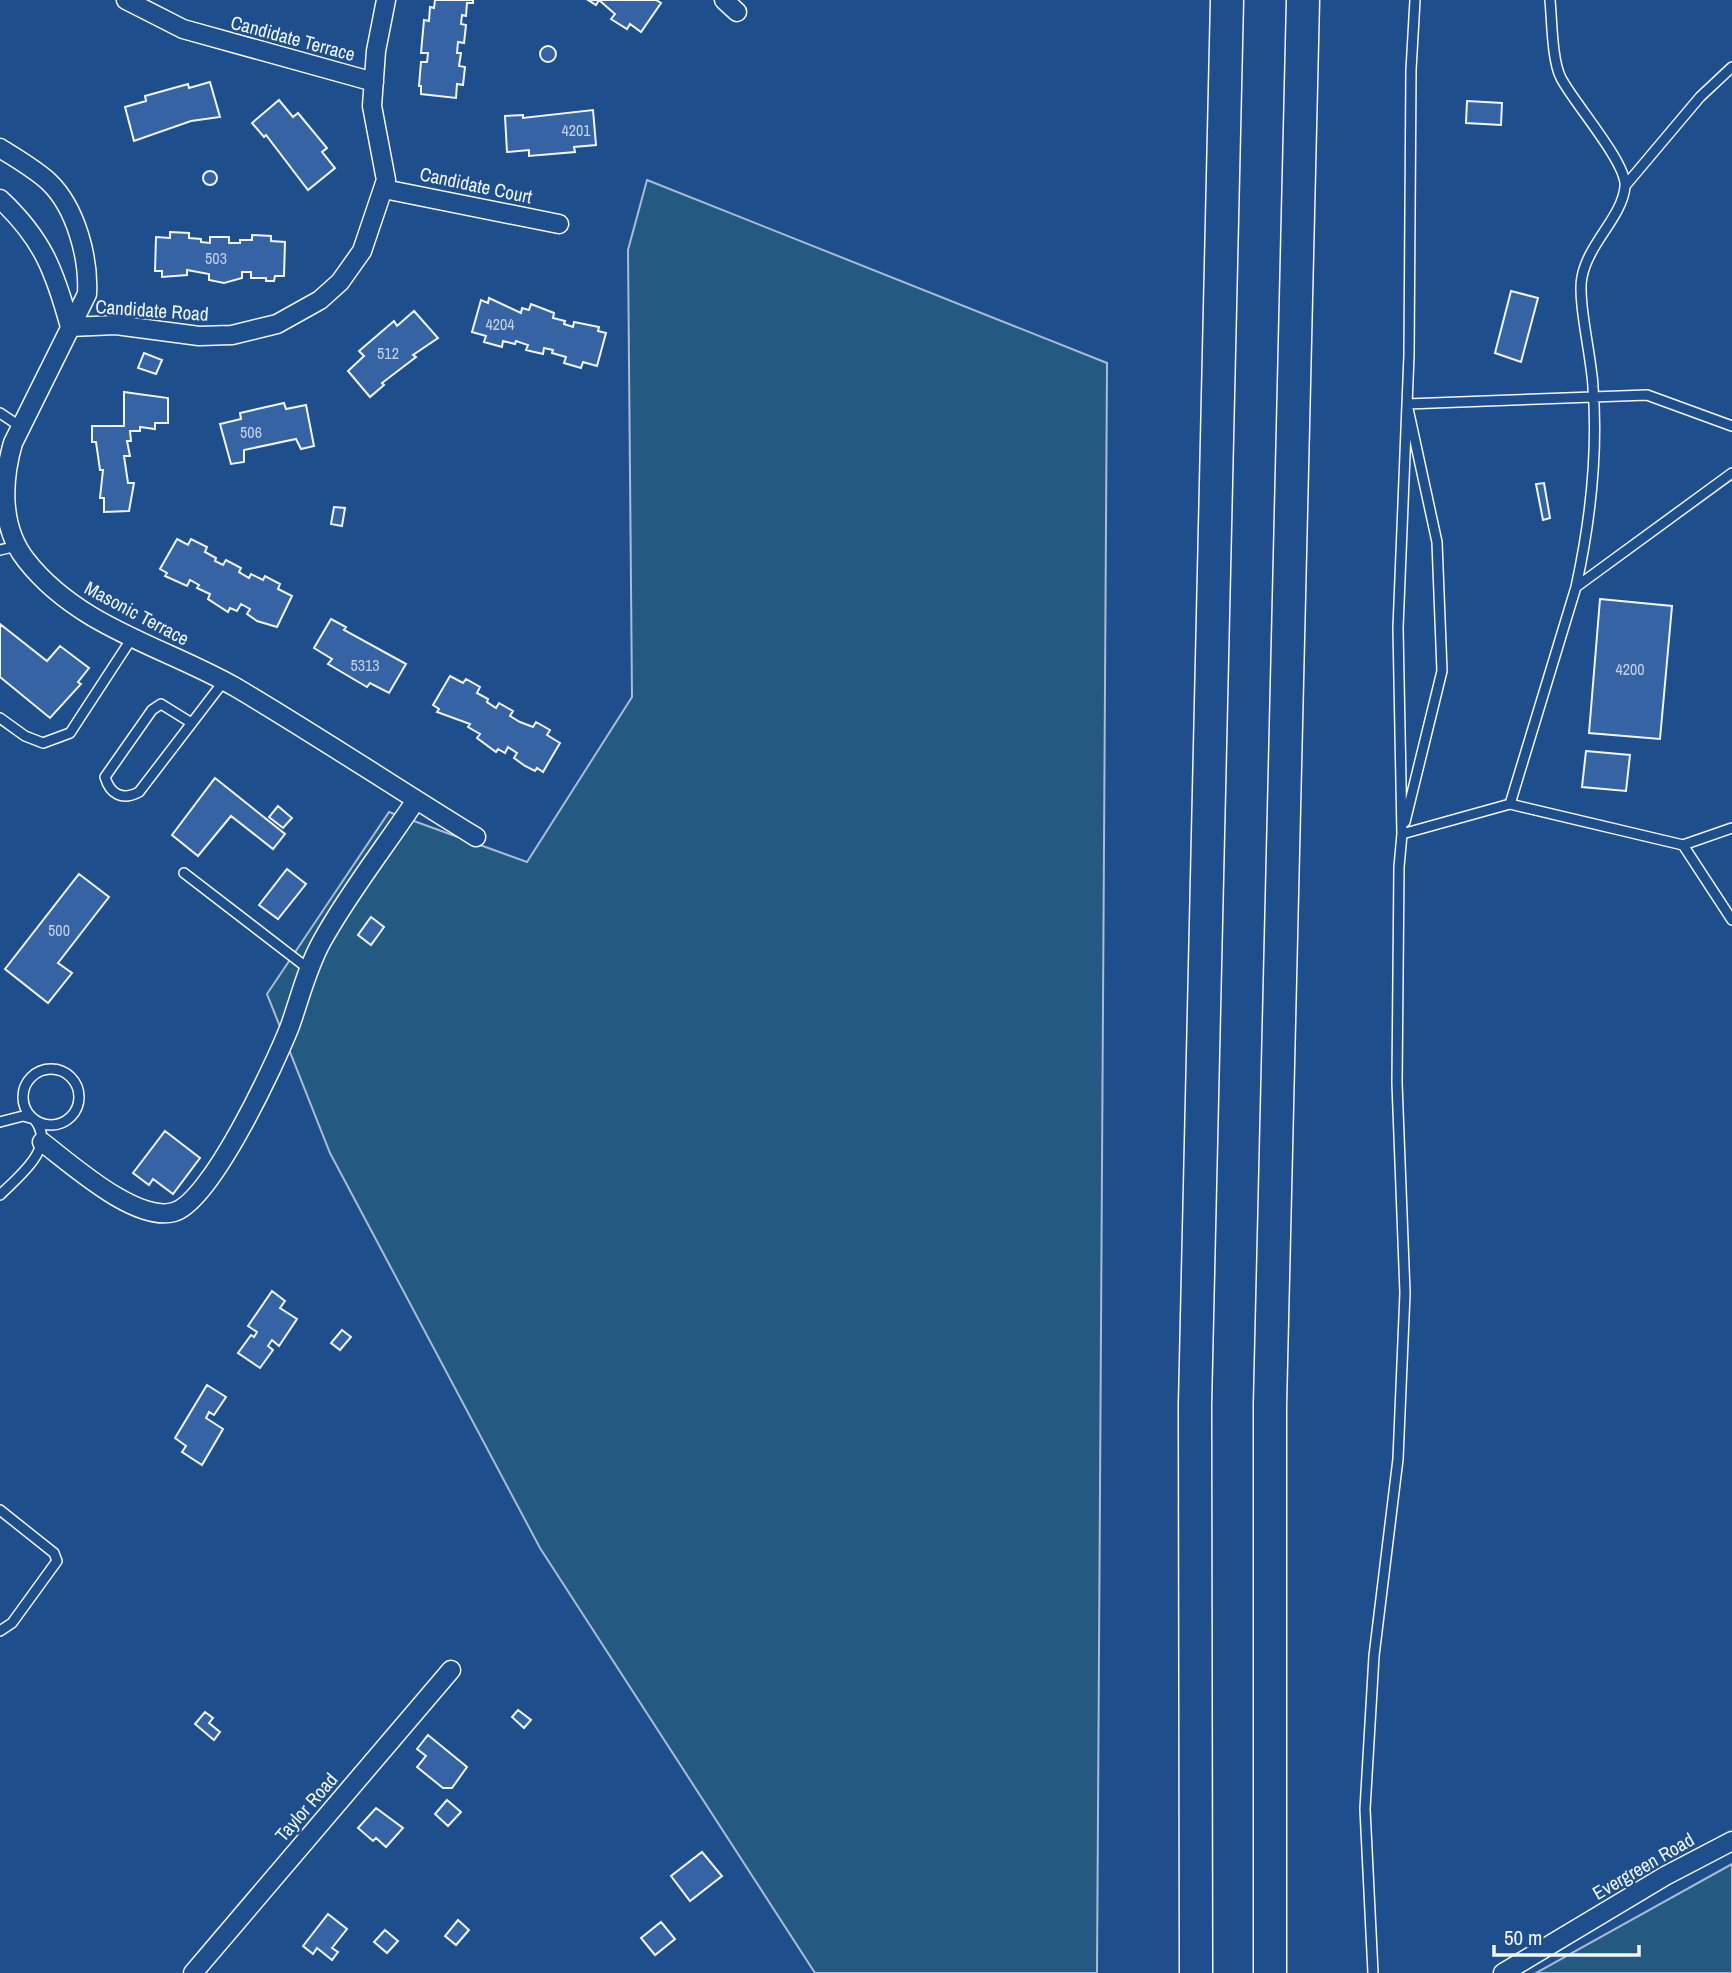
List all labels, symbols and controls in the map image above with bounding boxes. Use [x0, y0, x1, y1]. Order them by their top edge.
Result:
street label: Candidate Terrace [228, 9, 358, 67]
house number: 4201 [561, 119, 591, 141]
street label: Candidate Court [417, 160, 535, 210]
house number: 503 [205, 247, 227, 269]
street label: Candidate Road [94, 293, 210, 327]
house number: 4204 [485, 313, 515, 335]
house number: 512 [377, 342, 399, 364]
house number: 506 [240, 421, 262, 443]
street label: Masonic Terrace [80, 575, 194, 651]
house number: 5313 [350, 654, 380, 676]
house number: 4200 [1615, 658, 1645, 680]
house number: 500 [48, 919, 70, 941]
street label: Taylor Road [269, 1767, 343, 1847]
street label: Evergreen Road [1587, 1826, 1699, 1906]
scale bar [1494, 1913, 1639, 1957]
text: 50 m [1504, 1923, 1542, 1952]

